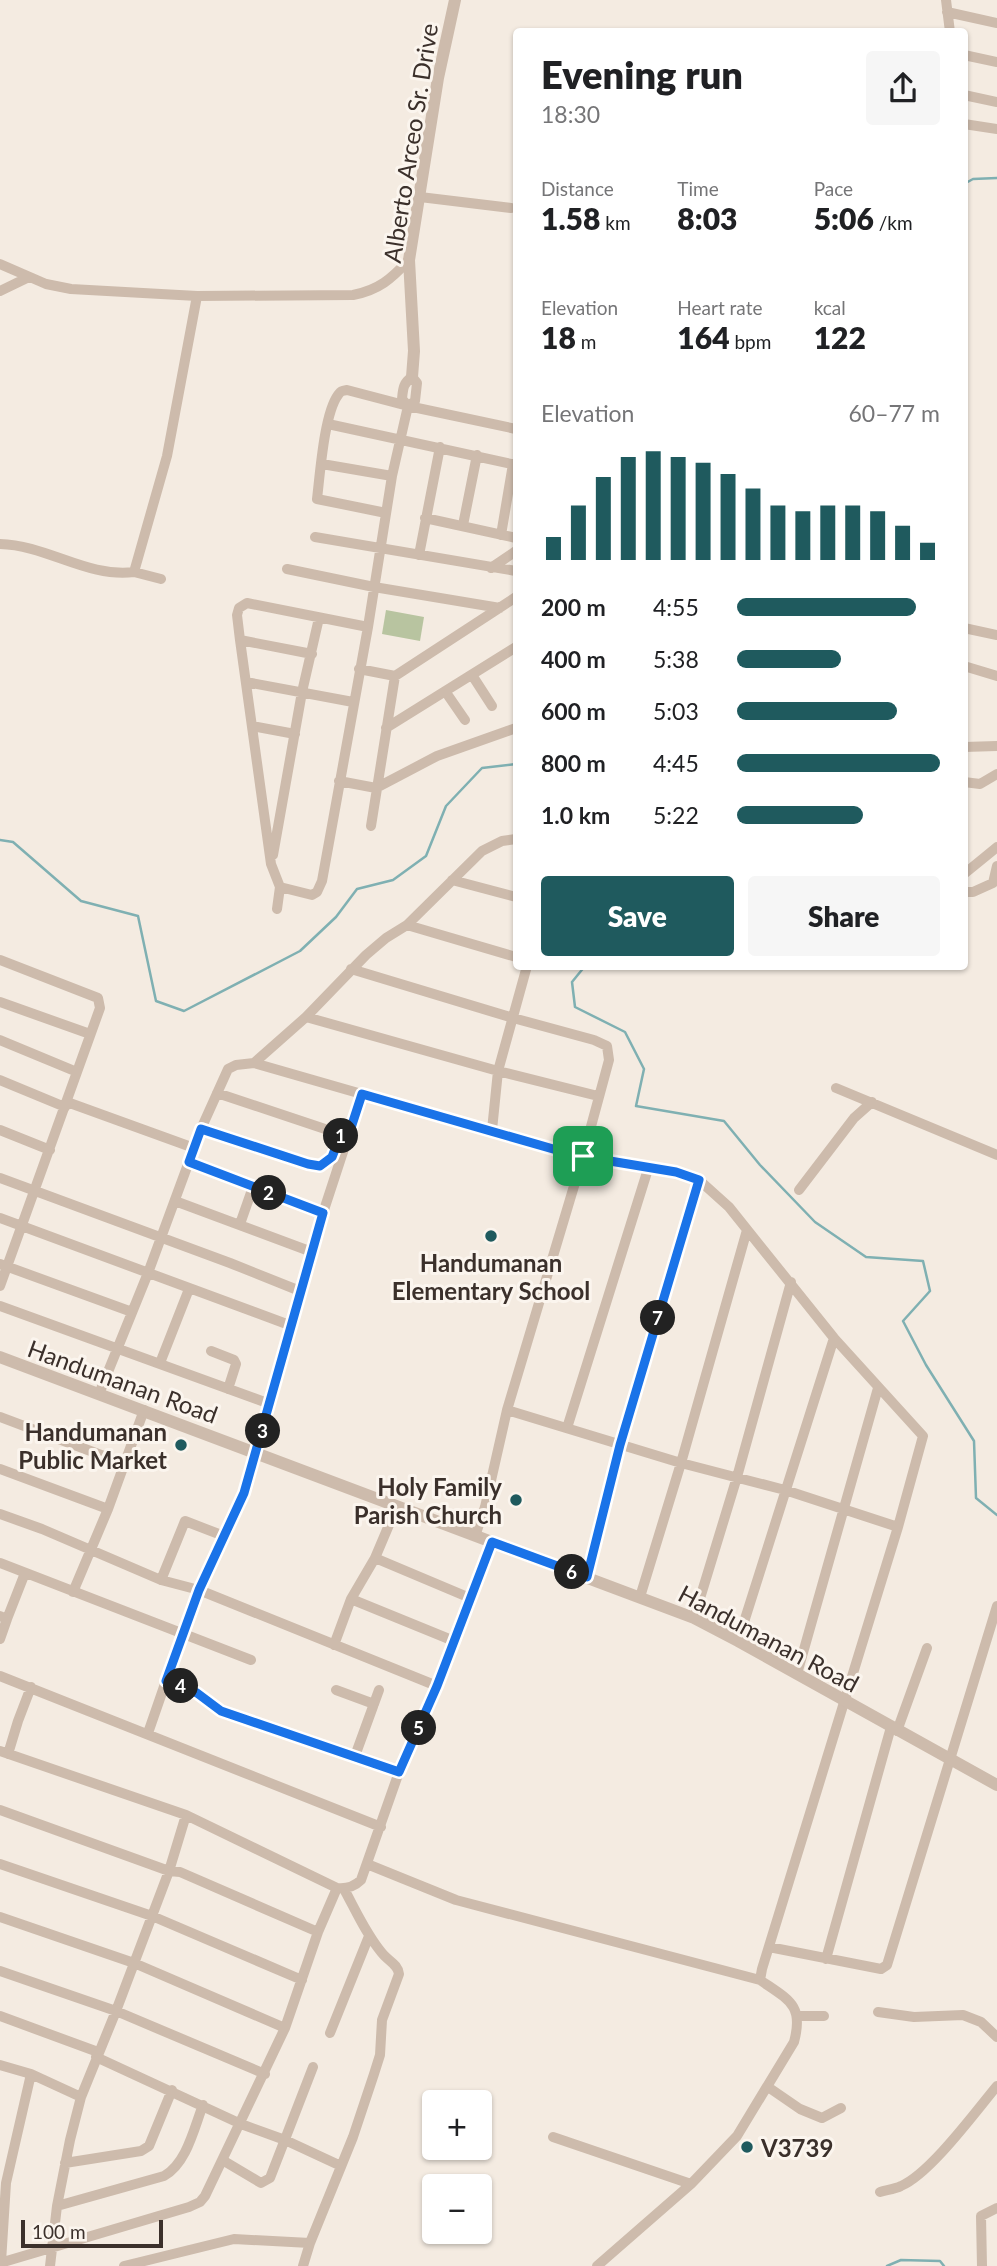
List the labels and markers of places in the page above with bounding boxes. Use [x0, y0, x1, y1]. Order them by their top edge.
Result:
pin: 1 [324, 1118, 358, 1154]
pin [553, 1126, 613, 1186]
pin: 2 [252, 1176, 286, 1210]
marker: Handumanan Elementary School [483, 1228, 499, 1244]
place label: Handumanan Elementary School [392, 1248, 590, 1305]
pin: 7 [640, 1300, 676, 1336]
pin: 3 [246, 1414, 280, 1448]
place label: Handumanan Public Market [18, 1417, 167, 1474]
marker: Handumanan Public Market [173, 1437, 189, 1453]
place label: Holy Family Parish Church [354, 1472, 502, 1529]
marker: Holy Family Parish Church [508, 1492, 524, 1508]
pin: 6 [554, 1554, 590, 1590]
pin: 4 [164, 1668, 198, 1704]
pin: 5 [402, 1710, 436, 1746]
place label: V3739 [760, 2133, 833, 2162]
marker: V3739 [739, 2139, 755, 2155]

